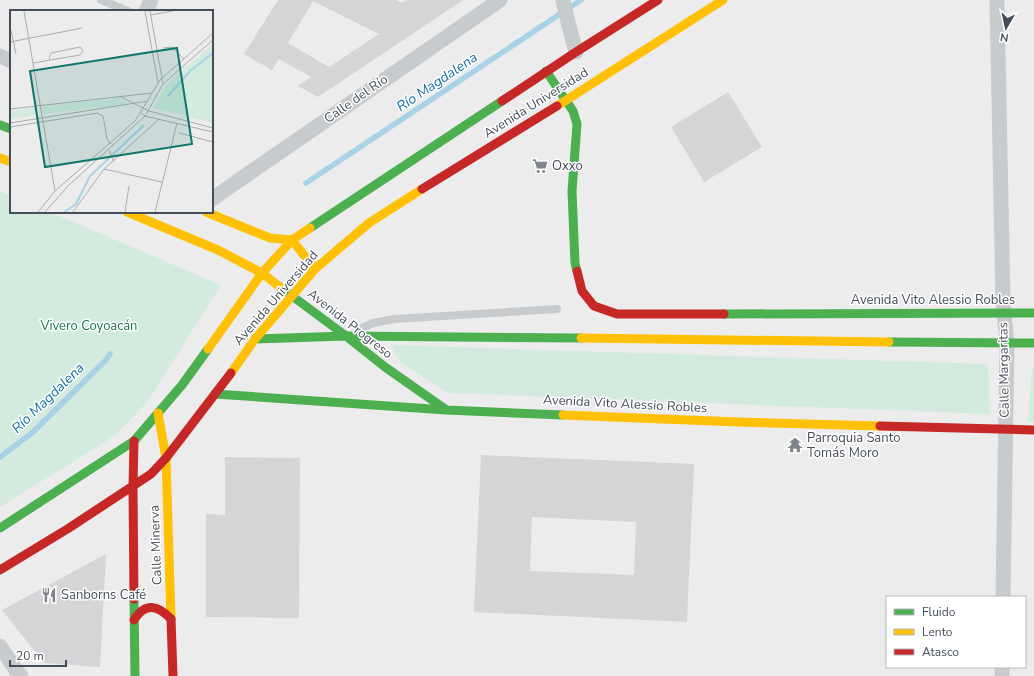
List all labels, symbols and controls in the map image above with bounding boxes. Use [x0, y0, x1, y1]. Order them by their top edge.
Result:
north arrow [986, 8, 1026, 48]
inset map [10, 10, 213, 213]
text: N [999, 29, 1010, 45]
water label: Río Magdalena [393, 48, 481, 116]
street label: Avenida Universidad [480, 64, 592, 142]
street label: Calle del Río [321, 70, 391, 128]
supermarket icon: Oxxo [531, 157, 549, 175]
place label: Oxxo [552, 157, 583, 175]
street label: Avenida Universidad [230, 247, 322, 349]
street label: Avenida Progreso [304, 285, 396, 363]
street label: Avenida Vito Alessio Robles [851, 291, 1015, 309]
park label: Vivero Coyoacán [40, 317, 138, 335]
street label: Calle Margaritas [994, 322, 1014, 418]
water label: Río Magdalena [8, 358, 88, 438]
street label: Avenida Vito Alessio Robles [542, 391, 708, 417]
place label: Parroquia Santo Tomás Moro [807, 429, 900, 462]
temple icon: Parroquia Santo Tomás Moro [786, 436, 804, 454]
street label: Calle Minerva [146, 505, 166, 585]
restaurant icon: Sanborns Café [40, 586, 58, 604]
place label: Sanborns Café [61, 586, 146, 604]
legend [886, 596, 1026, 668]
text: Fluido [922, 604, 956, 620]
text: Lento [922, 624, 953, 640]
scale bar [10, 642, 66, 668]
text: Atasco [922, 644, 959, 660]
text: 20 m [16, 648, 44, 664]

